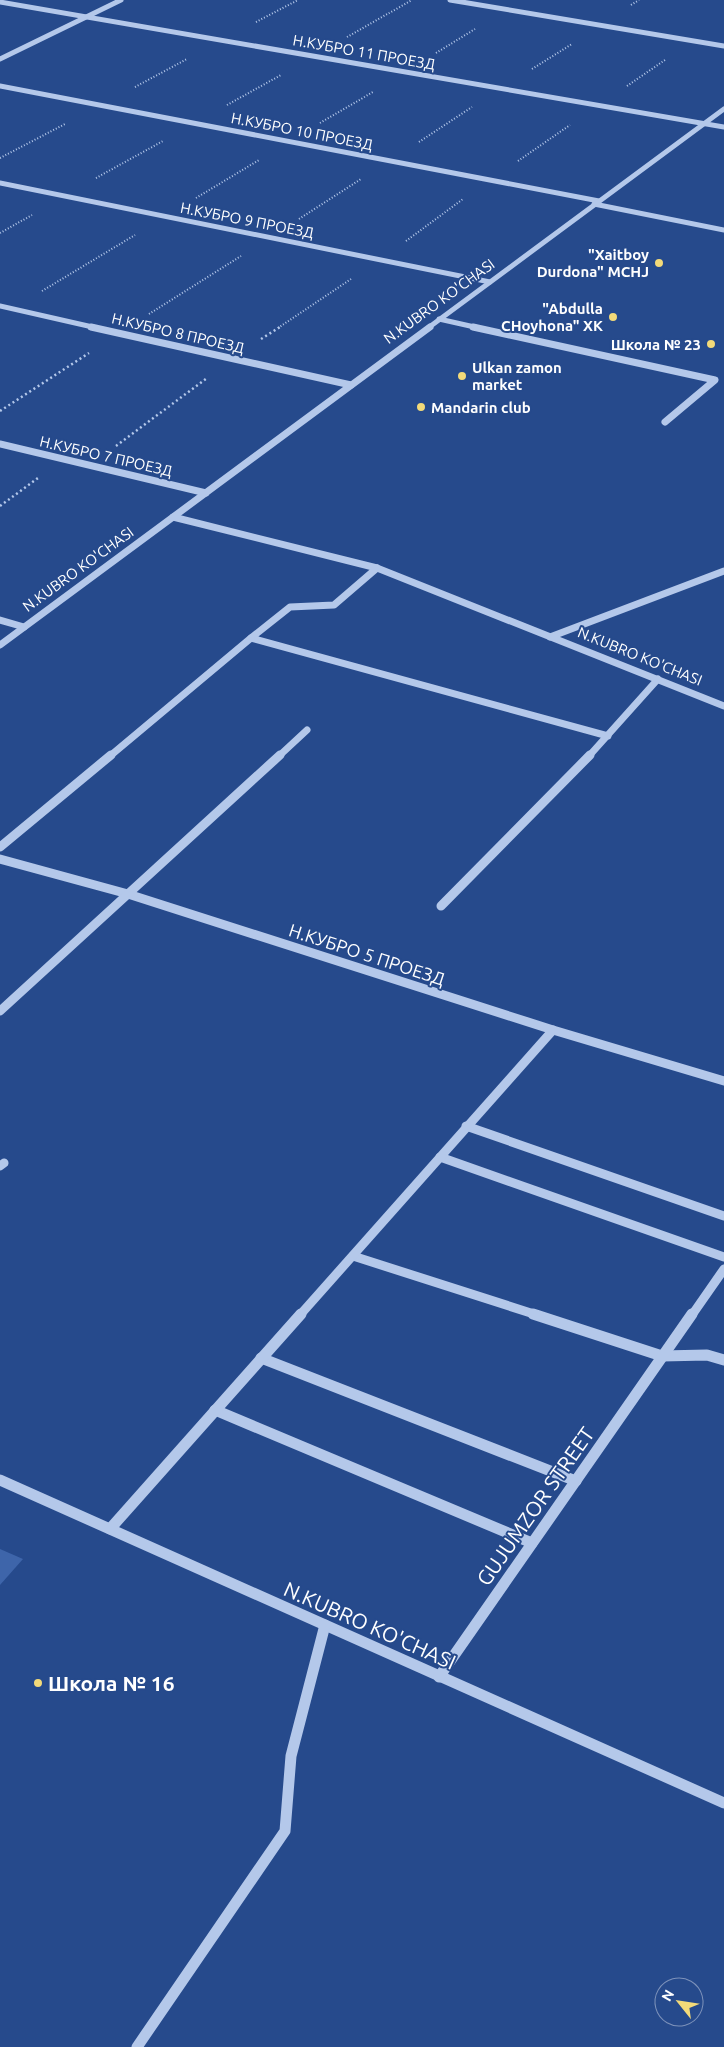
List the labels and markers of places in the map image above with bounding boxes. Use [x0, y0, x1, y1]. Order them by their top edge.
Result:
place label: "Xaitboy Durdona" MCHJ [537, 246, 649, 280]
marker: "Xaitboy Durdona" MCHJ [653, 257, 665, 269]
place label: "Abdulla CHoyhona" XK [501, 300, 603, 334]
marker: "Abdulla CHoyhona" XK [607, 311, 619, 323]
place label: Школа № 23 [611, 336, 701, 353]
marker: Школа № 23 [705, 338, 717, 350]
place label: Ulkan zamon market [472, 359, 562, 393]
marker: Ulkan zamon market [456, 370, 468, 382]
place label: Mandarin club [431, 399, 531, 416]
marker: Mandarin club [415, 401, 427, 413]
place label: Школа № 16 [48, 1671, 175, 1695]
marker: Школа № 16 [32, 1677, 44, 1689]

